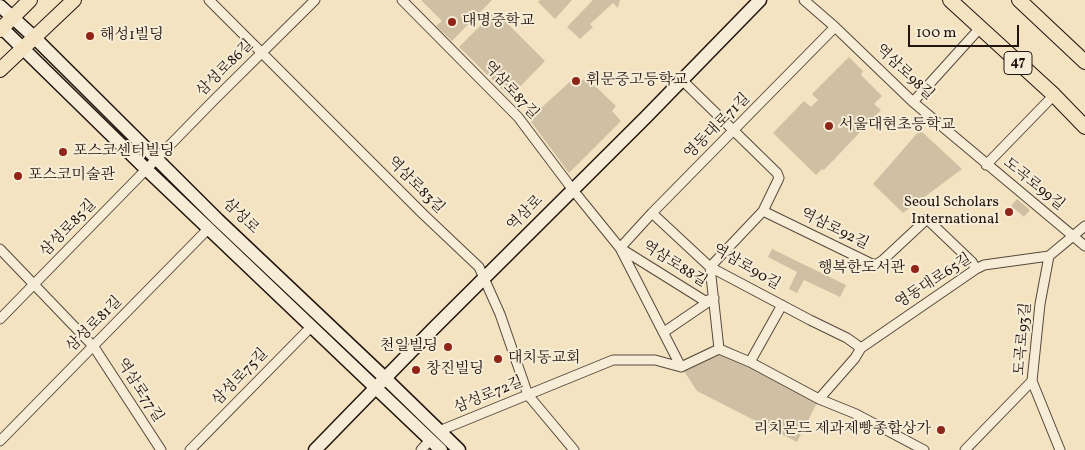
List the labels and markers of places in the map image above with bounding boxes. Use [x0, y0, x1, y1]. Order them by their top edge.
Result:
place label: 대명중학교 [462, 13, 534, 31]
marker: 대명중학교 [446, 16, 458, 28]
place label: 해성1빌딩 [100, 27, 164, 45]
marker: 해성1빌딩 [84, 30, 96, 42]
place label: 휘문중고등학교 [586, 72, 687, 90]
marker: 휘문중고등학교 [570, 75, 582, 87]
place label: 서울대현초등학교 [839, 117, 955, 135]
marker: 서울대현초등학교 [823, 120, 835, 132]
place label: 포스코센터빌딩 [73, 143, 174, 161]
marker: 포스코센터빌딩 [57, 146, 69, 158]
place label: 포스코미술관 [28, 167, 115, 185]
marker: 포스코미술관 [12, 170, 24, 182]
place label: Seoul Scholars International [904, 194, 999, 229]
marker: Seoul Scholars International [1003, 206, 1015, 218]
place label: 행복한도서관 [818, 260, 905, 278]
marker: 행복한도서관 [909, 263, 921, 275]
place label: 천일빌딩 [380, 338, 438, 356]
marker: 천일빌딩 [442, 341, 454, 353]
place label: 대치동교회 [508, 350, 580, 368]
marker: 대치동교회 [492, 353, 504, 365]
place label: 창진빌딩 [426, 361, 484, 379]
marker: 창진빌딩 [410, 364, 422, 376]
place label: 리치몬드 제과제빵종합상가 [754, 421, 931, 439]
marker: 리치몬드 제과제빵종합상가 [935, 424, 947, 436]

